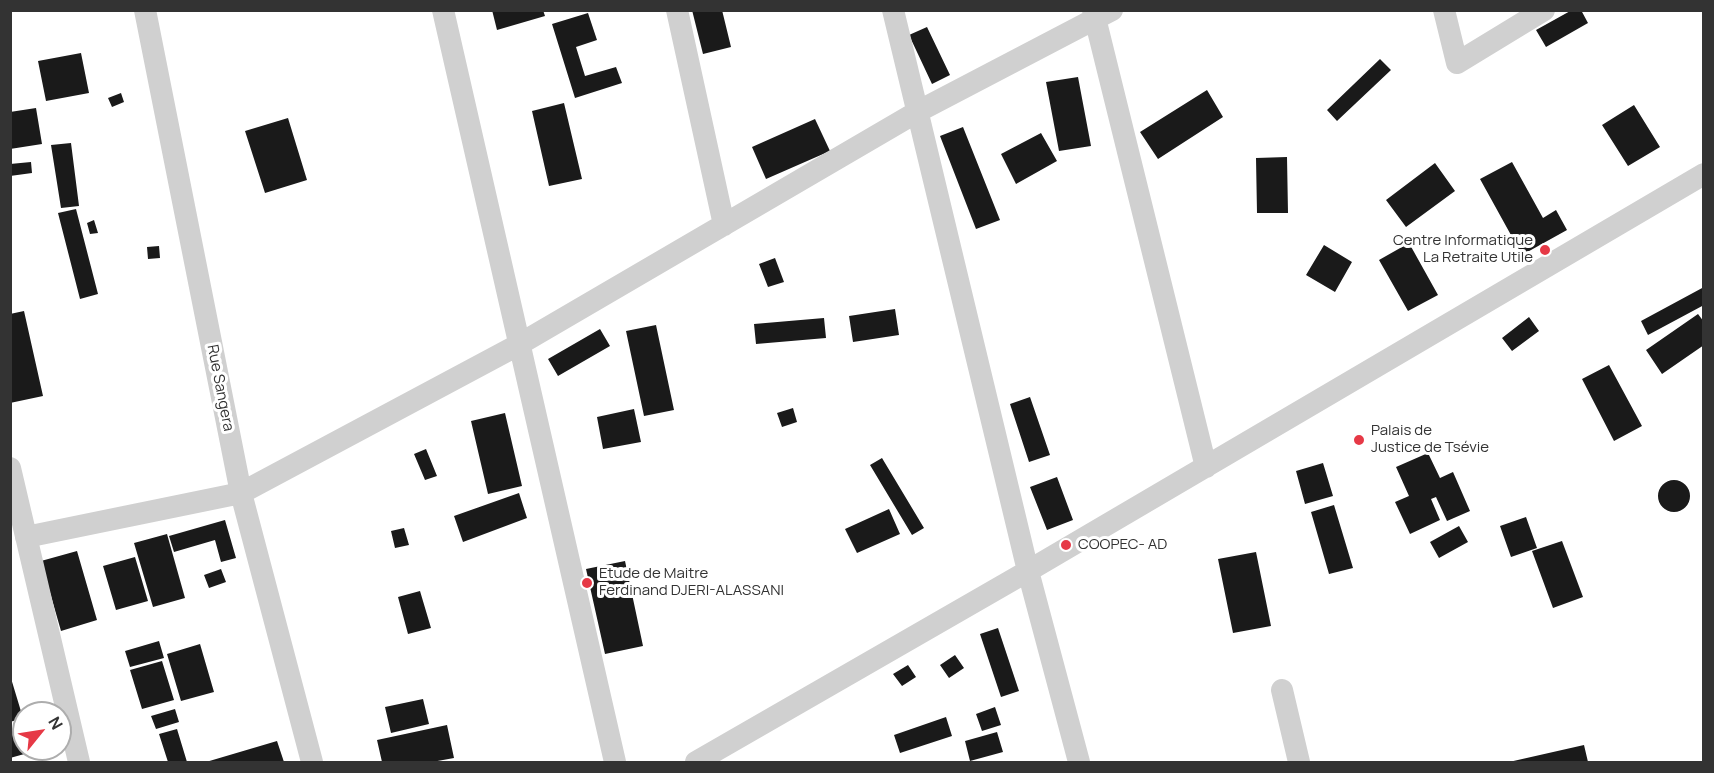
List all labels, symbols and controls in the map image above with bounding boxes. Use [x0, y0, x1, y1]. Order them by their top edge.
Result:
place label: Centre Informatique La Retraite Utile [1393, 232, 1533, 267]
marker: Centre Informatique La Retraite Utile [1538, 243, 1552, 257]
street label: Rue Sangera [203, 343, 237, 433]
place label: Palais de Justice de Tsévie [1371, 422, 1489, 457]
marker: Palais de Justice de Tsévie [1352, 433, 1366, 447]
place label: COOPEC- AD [1078, 536, 1167, 554]
marker: COOPEC- AD [1059, 538, 1073, 552]
place label: Etude de Maitre Ferdinand DJERI-ALASSANI [599, 565, 784, 600]
marker: Etude de Maitre Ferdinand DJERI-ALASSANI [580, 576, 594, 590]
north arrow [12, 701, 72, 761]
text: N [43, 713, 68, 733]

